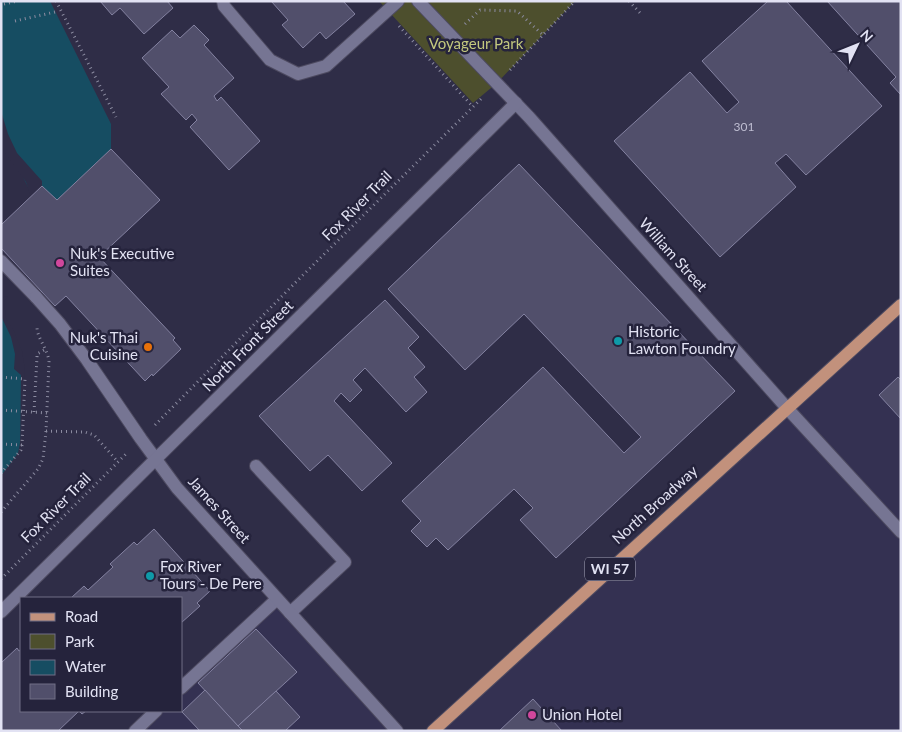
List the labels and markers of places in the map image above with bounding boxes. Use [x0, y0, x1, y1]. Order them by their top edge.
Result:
place label: Nuk's Executive Suites [70, 244, 175, 279]
marker: Nuk's Executive Suites [54, 257, 66, 269]
place label: Historic Lawton Foundry [628, 322, 736, 357]
place label: Nuk's Thai Cuisine [70, 328, 138, 363]
marker: Historic Lawton Foundry [612, 335, 624, 347]
marker: Nuk's Thai Cuisine [142, 341, 154, 353]
place label: Fox River Tours - De Pere [160, 557, 262, 592]
marker: Fox River Tours - De Pere [144, 570, 156, 582]
place label: Union Hotel [542, 705, 622, 723]
marker: Union Hotel [526, 709, 538, 721]

